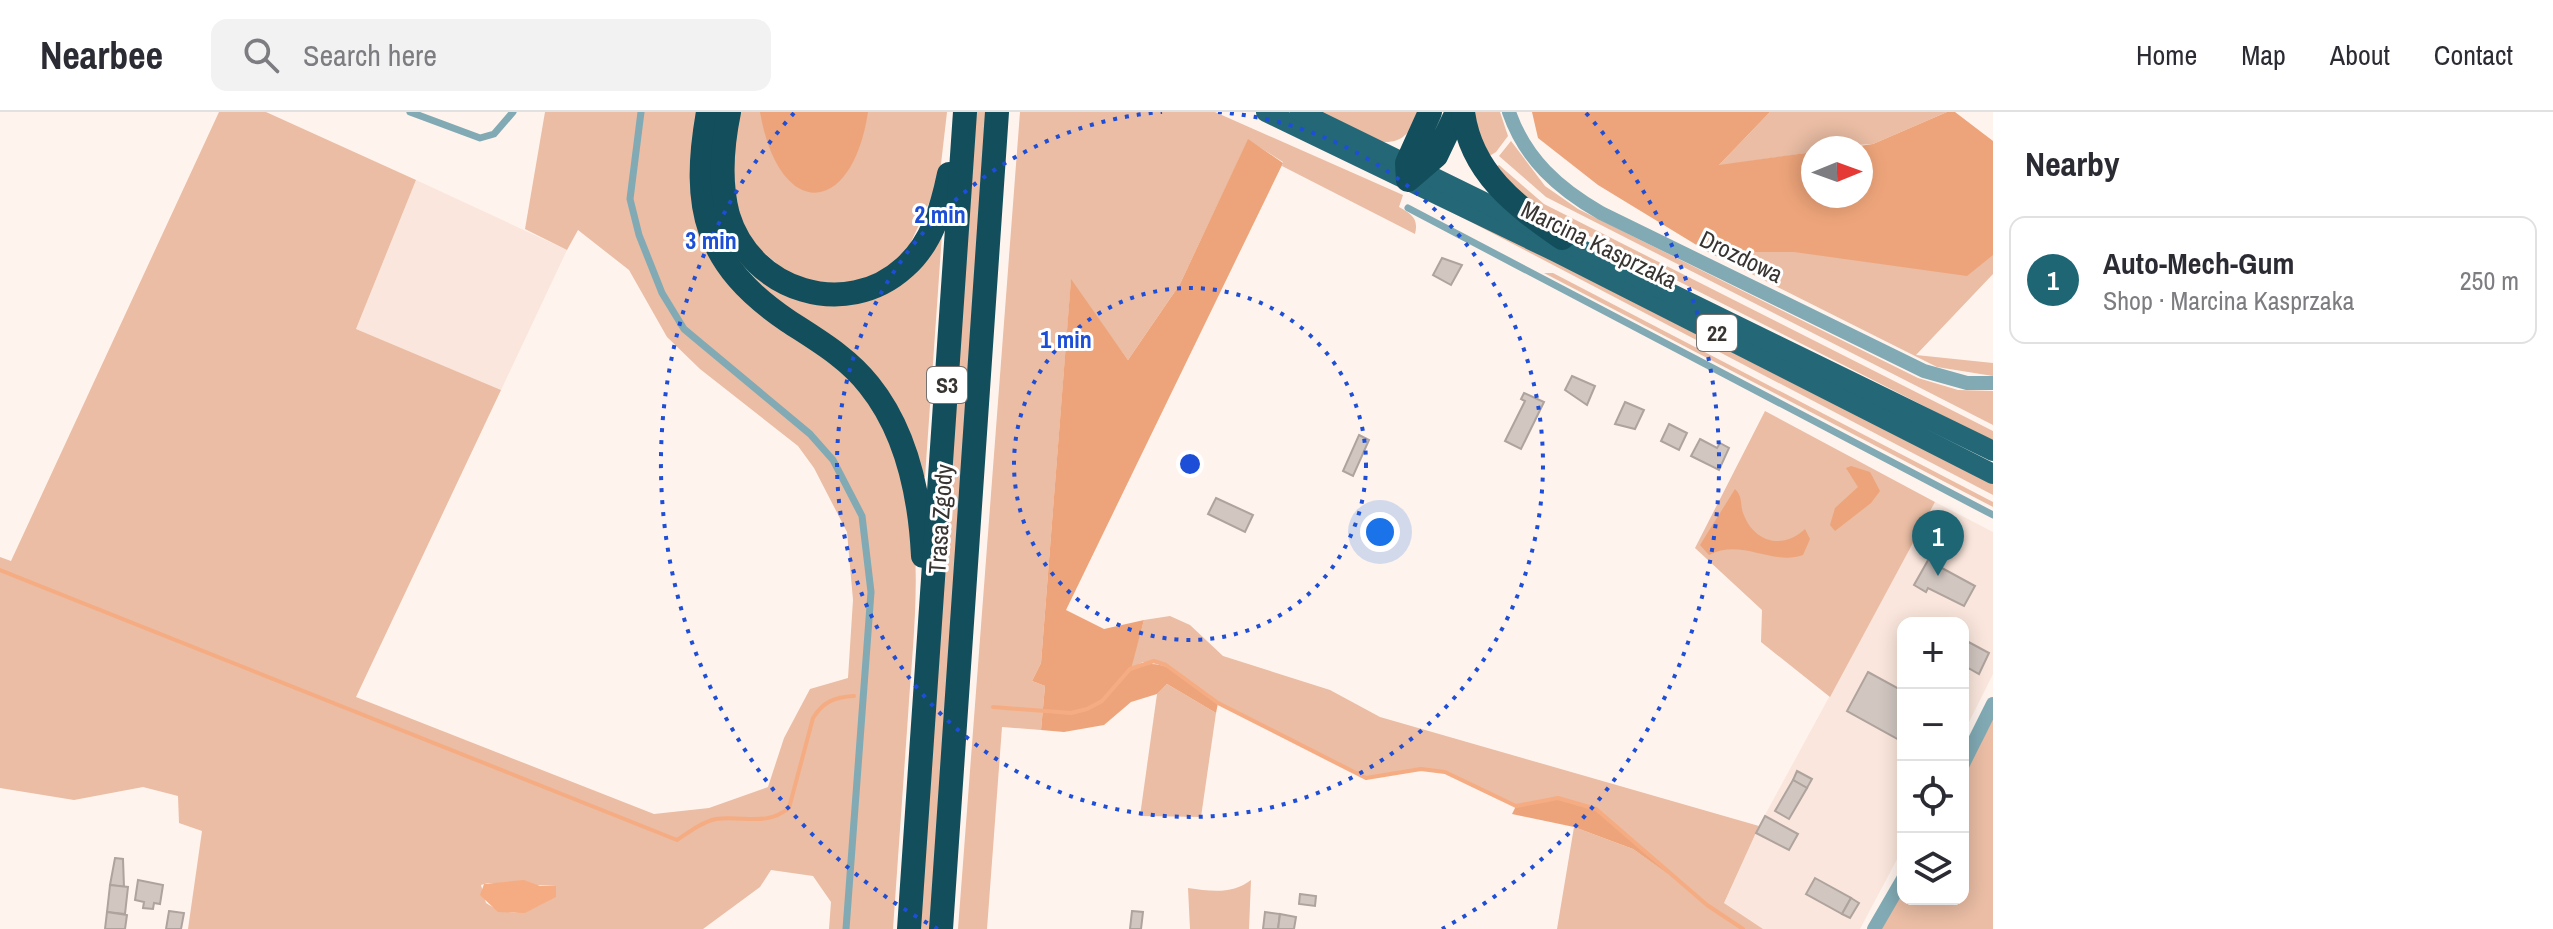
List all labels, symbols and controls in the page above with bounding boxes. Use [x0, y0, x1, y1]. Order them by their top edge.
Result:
search box [211, 19, 771, 91]
text: Nearbee [40, 30, 163, 81]
icon: search [239, 33, 283, 77]
text: Search here [303, 35, 437, 75]
text: Home [2136, 36, 2197, 74]
text: Map [2241, 36, 2286, 74]
text: About [2330, 36, 2390, 74]
text: Contact [2434, 36, 2513, 74]
north arrow [1801, 136, 1873, 208]
text: Nearby [2025, 141, 2120, 187]
street label: Marcina Kasprzaka [1516, 193, 1683, 296]
text: 2 min [914, 198, 966, 230]
street label: Drozdowa [1695, 222, 1788, 290]
text: 3 min [685, 224, 737, 256]
text: Auto-Mech-Gum [2103, 243, 2294, 283]
text: 1 [2047, 263, 2059, 298]
text: 250 m [2460, 263, 2519, 298]
text: Shop · Marcina Kasprzaka [2103, 283, 2354, 318]
road number: 22 [1697, 315, 1737, 351]
text: 1 min [1040, 323, 1092, 355]
road number: S3 [927, 367, 967, 403]
centre of rings [1176, 450, 1204, 478]
street label: Trasa Zgody [920, 463, 960, 575]
pin: 1 [1912, 510, 1964, 576]
your location [1360, 512, 1400, 552]
map controls [1897, 617, 1969, 905]
button: + [1897, 617, 1969, 689]
button: − [1897, 689, 1969, 761]
button: locate [1897, 761, 1969, 833]
button: layers [1897, 833, 1969, 905]

